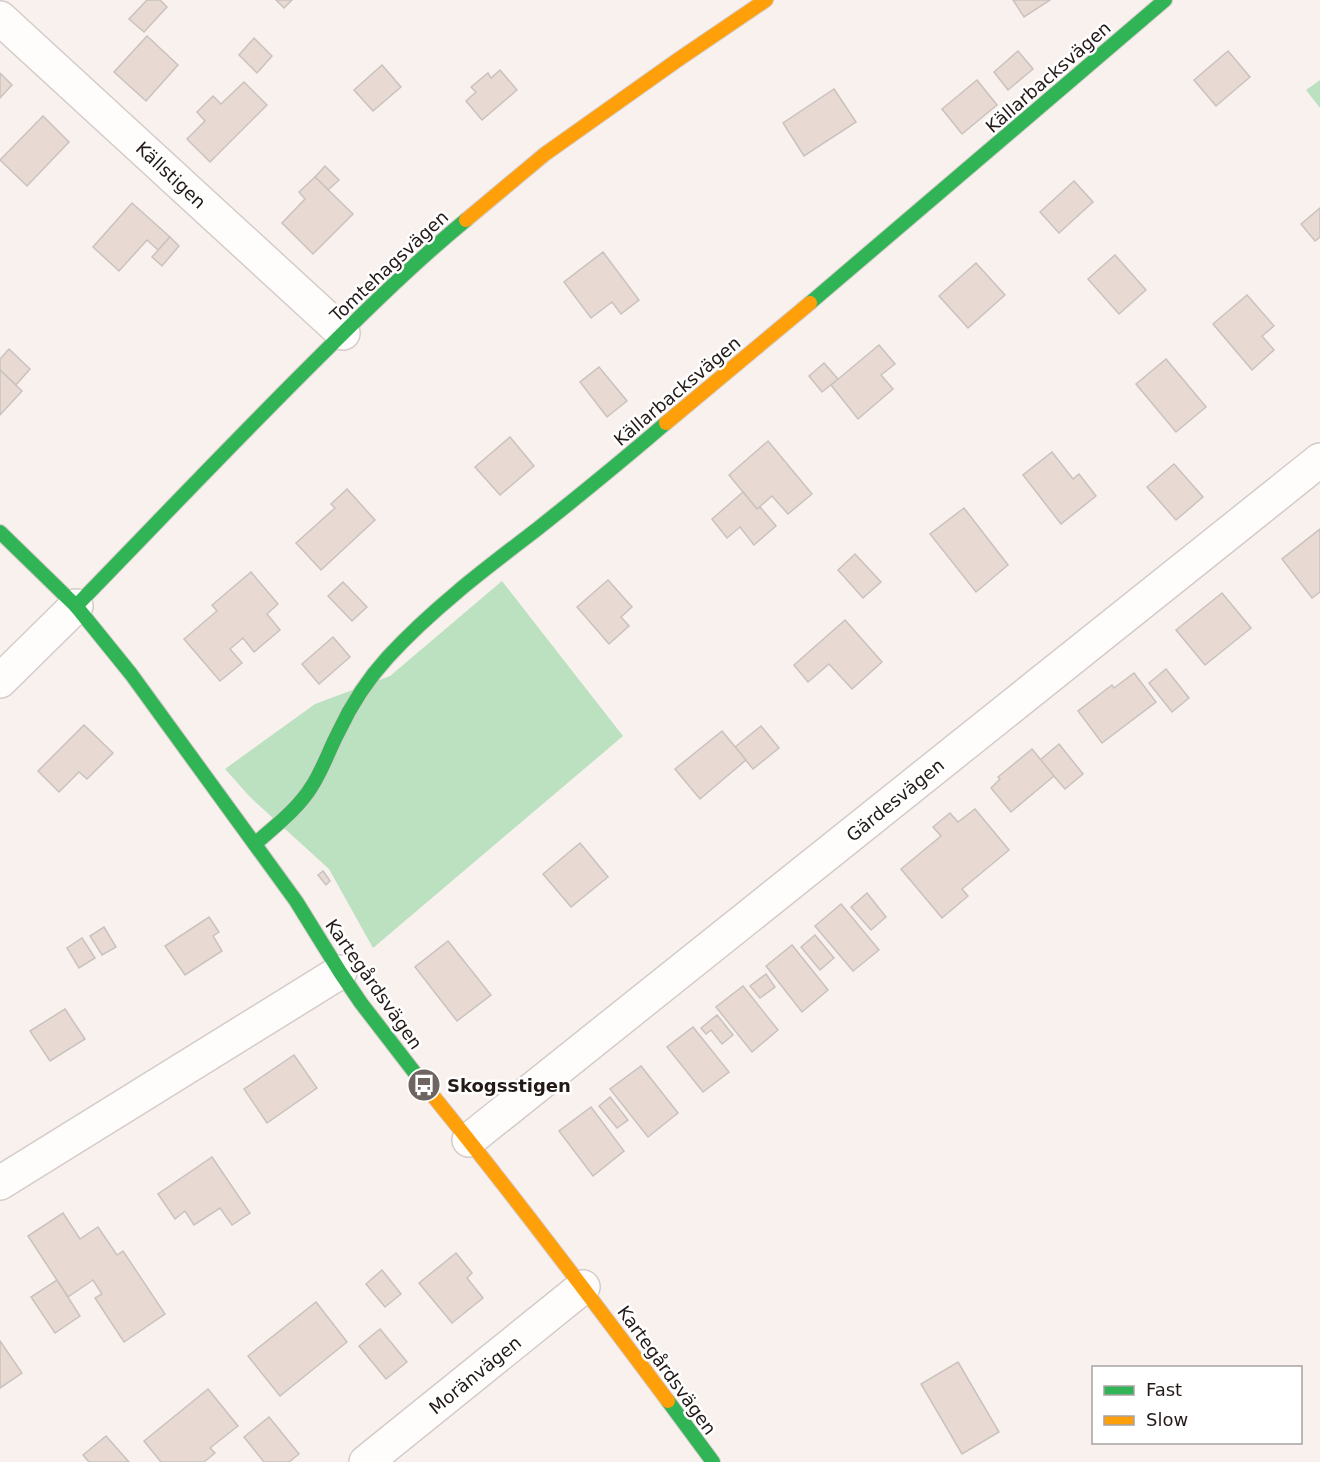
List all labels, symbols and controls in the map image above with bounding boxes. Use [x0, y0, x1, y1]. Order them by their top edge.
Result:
street label: Källarbacksvägen [981, 17, 1115, 137]
street label: Källstigen [132, 137, 210, 213]
street label: Tomtehagsvägen [325, 206, 452, 327]
street label: Källarbacksvägen [609, 332, 745, 450]
street label: Gärdesvägen [842, 754, 948, 846]
street label: Kartegårdsvägen [321, 915, 427, 1053]
bus stop icon: Skogsstigen [406, 1067, 442, 1103]
place label: Skogsstigen [447, 1075, 571, 1096]
street label: Kartegårdsvägen [613, 1302, 721, 1438]
street label: Moränvägen [425, 1332, 525, 1418]
legend [1092, 1366, 1302, 1444]
text: Fast [1146, 1379, 1182, 1400]
text: Slow [1146, 1409, 1188, 1430]

